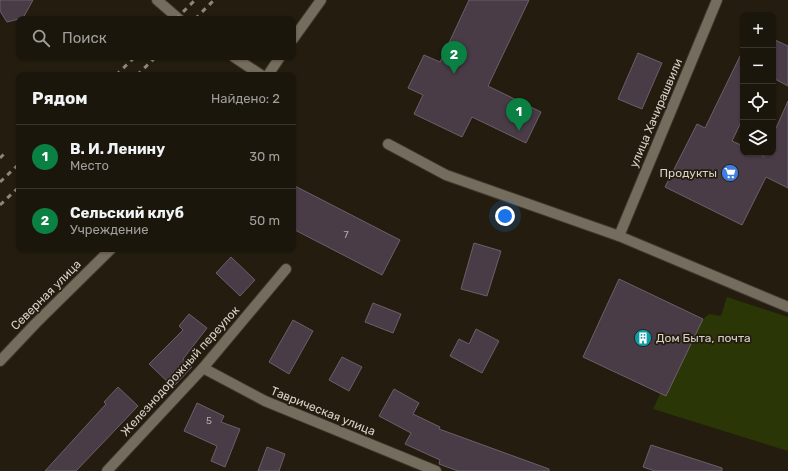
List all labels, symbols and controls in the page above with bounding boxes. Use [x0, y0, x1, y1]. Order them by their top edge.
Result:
map controls [740, 12, 776, 156]
button: + [740, 12, 776, 48]
search box [16, 16, 296, 60]
icon: search [30, 27, 52, 49]
text: Поиск [62, 29, 107, 47]
pin: 2 [441, 41, 467, 74]
button: − [740, 48, 776, 84]
street label: улица Хачирашвили [627, 56, 685, 170]
button: locate [740, 84, 776, 120]
text: Рядом [32, 88, 88, 108]
text: Найдено: 2 [211, 91, 280, 106]
pin: 1 [506, 98, 532, 131]
button: layers [740, 120, 776, 156]
text: В. И. Ленину [70, 140, 165, 158]
text: 1 [42, 149, 48, 164]
text: 30 m [249, 149, 280, 164]
text: Место [70, 158, 109, 173]
supermarket icon: Продукты [720, 163, 740, 183]
place label: Продукты [660, 166, 717, 180]
text: Сельский клуб [70, 204, 184, 222]
your location [495, 206, 515, 226]
text: 2 [41, 213, 49, 228]
text: 50 m [249, 213, 280, 228]
text: Учреждение [70, 222, 148, 237]
house number: 7 [343, 229, 349, 241]
street label: Северная улица [8, 257, 84, 333]
street label: Железнодорожный переулок [118, 303, 243, 439]
building icon: Дом Быта, почта [633, 328, 653, 348]
place label: Дом Быта, почта [656, 331, 751, 345]
street label: Таврическая улица [269, 384, 377, 438]
house number: 5 [206, 415, 212, 427]

